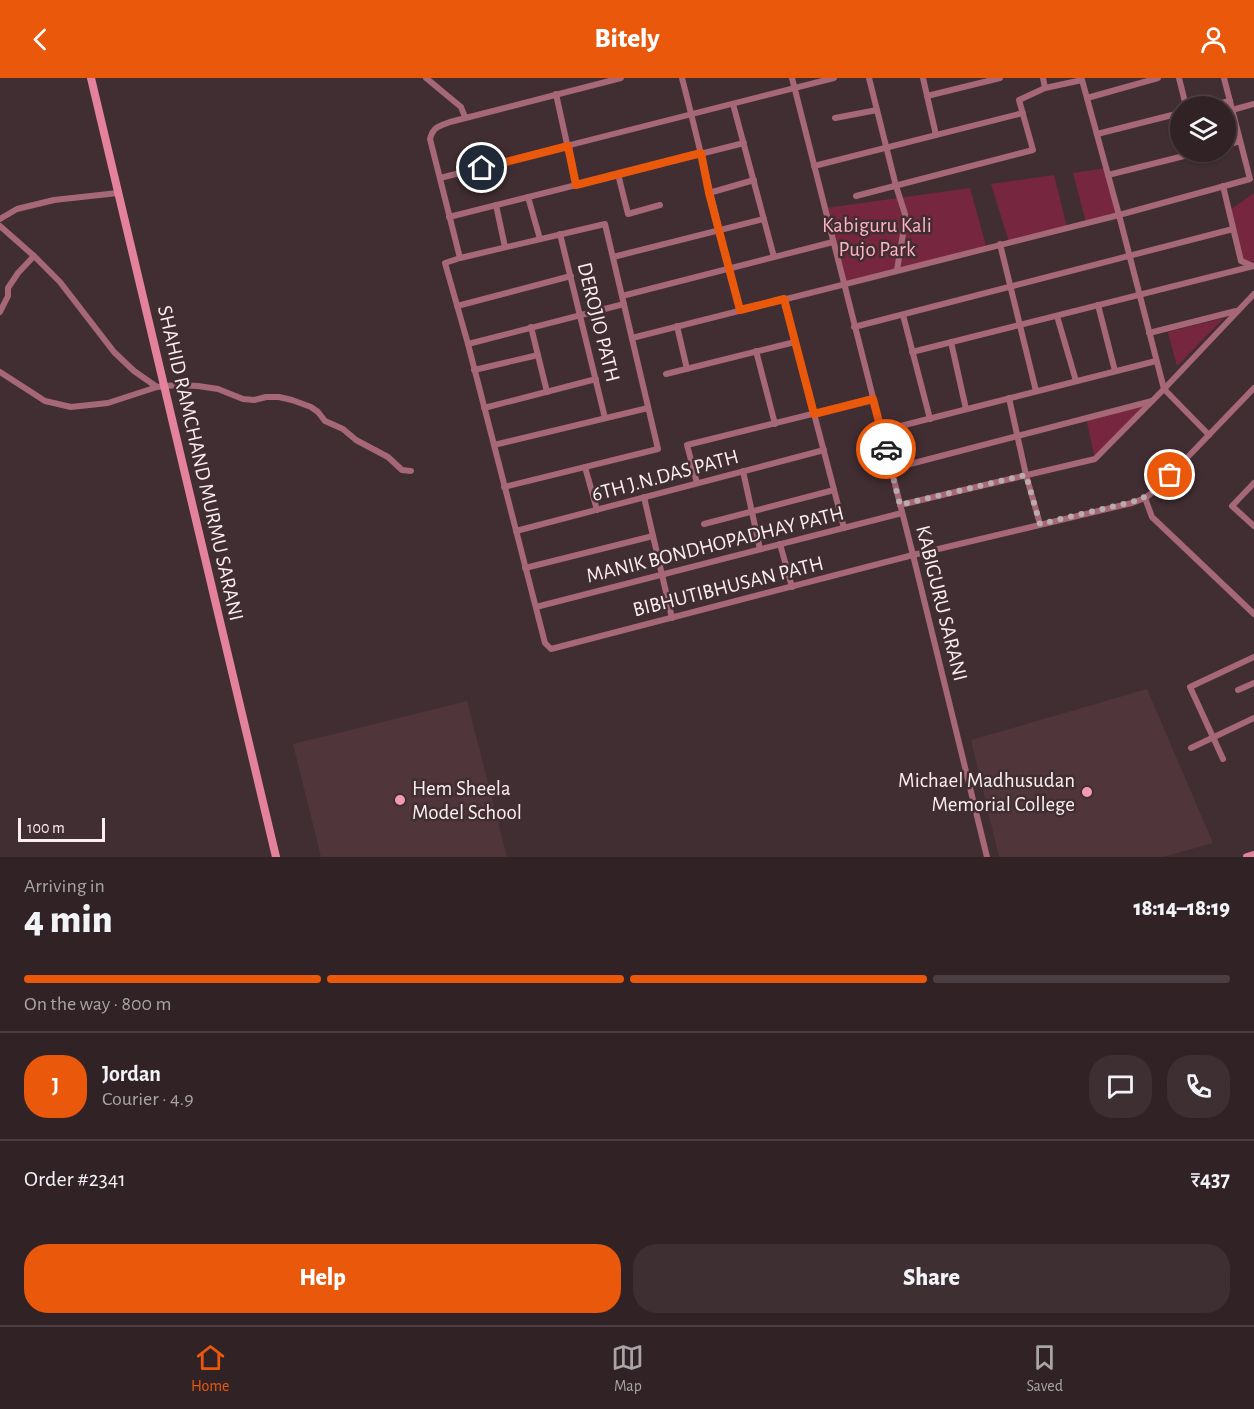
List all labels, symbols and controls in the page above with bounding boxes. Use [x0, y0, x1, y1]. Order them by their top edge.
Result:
icon: back [24, 23, 57, 56]
icon: person [1197, 23, 1230, 56]
text: Bitely [594, 25, 660, 52]
map controls [1170, 96, 1236, 162]
button: layers [1170, 96, 1236, 162]
pin [456, 142, 507, 193]
icon: home [465, 151, 498, 184]
park label: Kabiguru Kali Pujo Park [822, 215, 932, 260]
street label: DEROJIO PATH [574, 260, 624, 384]
street label: SHAHID RAMCHAND MURMU SARANI [154, 303, 247, 623]
courier [856, 419, 916, 479]
icon: car [870, 433, 903, 466]
street label: 6TH J.N.DAS PATH [589, 446, 741, 505]
pin [1144, 449, 1195, 500]
icon: bag [1153, 458, 1186, 491]
street label: MANIK BONDHOPADHAY PATH [584, 502, 846, 587]
street label: KABIGURU SARANI [912, 523, 971, 683]
street label: BIBHUTIBHUSAN PATH [631, 553, 826, 620]
place label: Michael Madhusudan Memorial College [898, 770, 1075, 815]
place label: Hem Sheela Model School [412, 778, 522, 823]
marker: Michael Madhusudan Memorial College [1080, 785, 1094, 799]
marker: Hem Sheela Model School [393, 793, 407, 807]
scale bar [18, 815, 105, 842]
text: 100 m [27, 820, 65, 836]
text: Arriving in [24, 876, 105, 896]
text: 18:14–18:19 [1133, 897, 1230, 919]
text: 4 min [24, 901, 113, 940]
text: On the way · 800 m [24, 994, 171, 1014]
button: chat [1089, 1055, 1152, 1118]
button: phone [1167, 1055, 1230, 1118]
text: Jordan [102, 1063, 161, 1085]
text: J [52, 1075, 59, 1097]
text: Courier · 4.9 [102, 1089, 194, 1109]
text: Order #2341 [24, 1168, 126, 1190]
text: ₹437 [1191, 1168, 1230, 1190]
button: Help [24, 1244, 621, 1313]
button: Share [633, 1244, 1230, 1313]
tab: Home [191, 1341, 229, 1396]
tab: Map [611, 1341, 644, 1396]
tab: Saved [1026, 1341, 1063, 1396]

